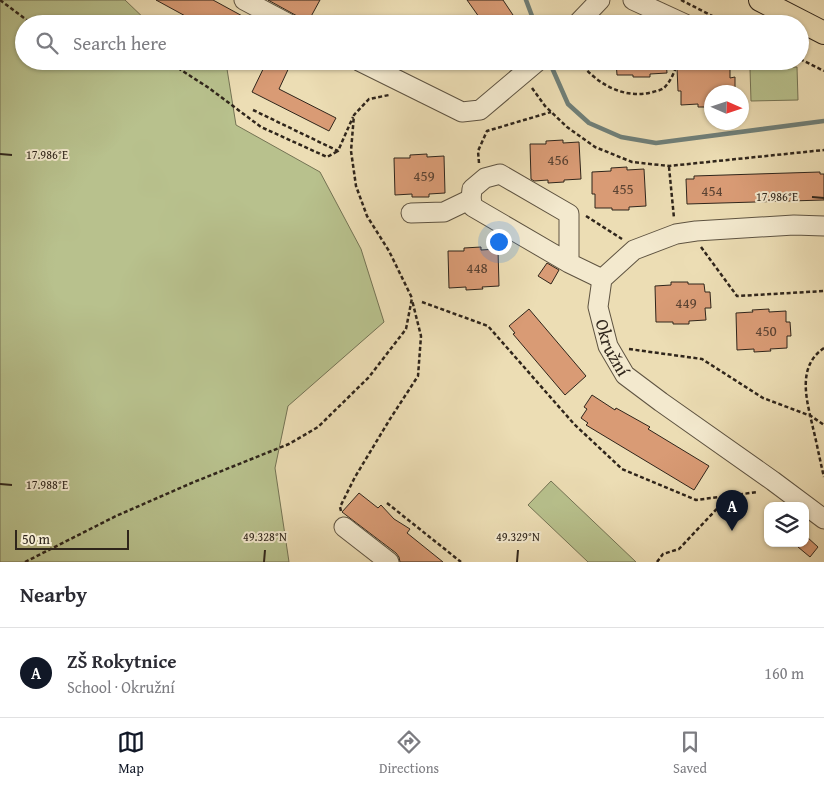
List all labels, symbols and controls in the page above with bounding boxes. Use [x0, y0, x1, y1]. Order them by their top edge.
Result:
search box [15, 15, 809, 70]
icon: search [33, 29, 61, 57]
text: Search here [73, 29, 167, 57]
north arrow [704, 85, 749, 130]
text: 17.986°E [26, 146, 68, 163]
house number: 456 [547, 149, 569, 170]
house number: 459 [413, 165, 435, 186]
house number: 455 [612, 178, 634, 199]
house number: 454 [701, 180, 723, 201]
text: 17.986°E [756, 188, 798, 205]
your location [486, 229, 512, 255]
house number: 448 [466, 257, 488, 278]
house number: 449 [675, 292, 697, 313]
street label: Okružní [589, 316, 637, 382]
house number: 450 [755, 320, 777, 341]
text: 17.988°E [26, 476, 68, 493]
pin: A [716, 490, 748, 531]
map controls [764, 502, 809, 547]
button: layers [764, 502, 809, 547]
scale bar [15, 527, 129, 550]
text: 49.328°N [243, 528, 287, 545]
text: 49.329°N [496, 528, 540, 545]
text: 50 m [22, 529, 50, 549]
text: Nearby [20, 579, 87, 610]
text: ZŠ Rokytnice [67, 647, 176, 675]
text: A [31, 661, 41, 685]
text: 160 m [764, 661, 804, 685]
text: School · Okružní [67, 675, 175, 699]
tab: Map [117, 728, 145, 778]
tab: Directions [379, 728, 439, 778]
tab: Saved [673, 728, 707, 778]

